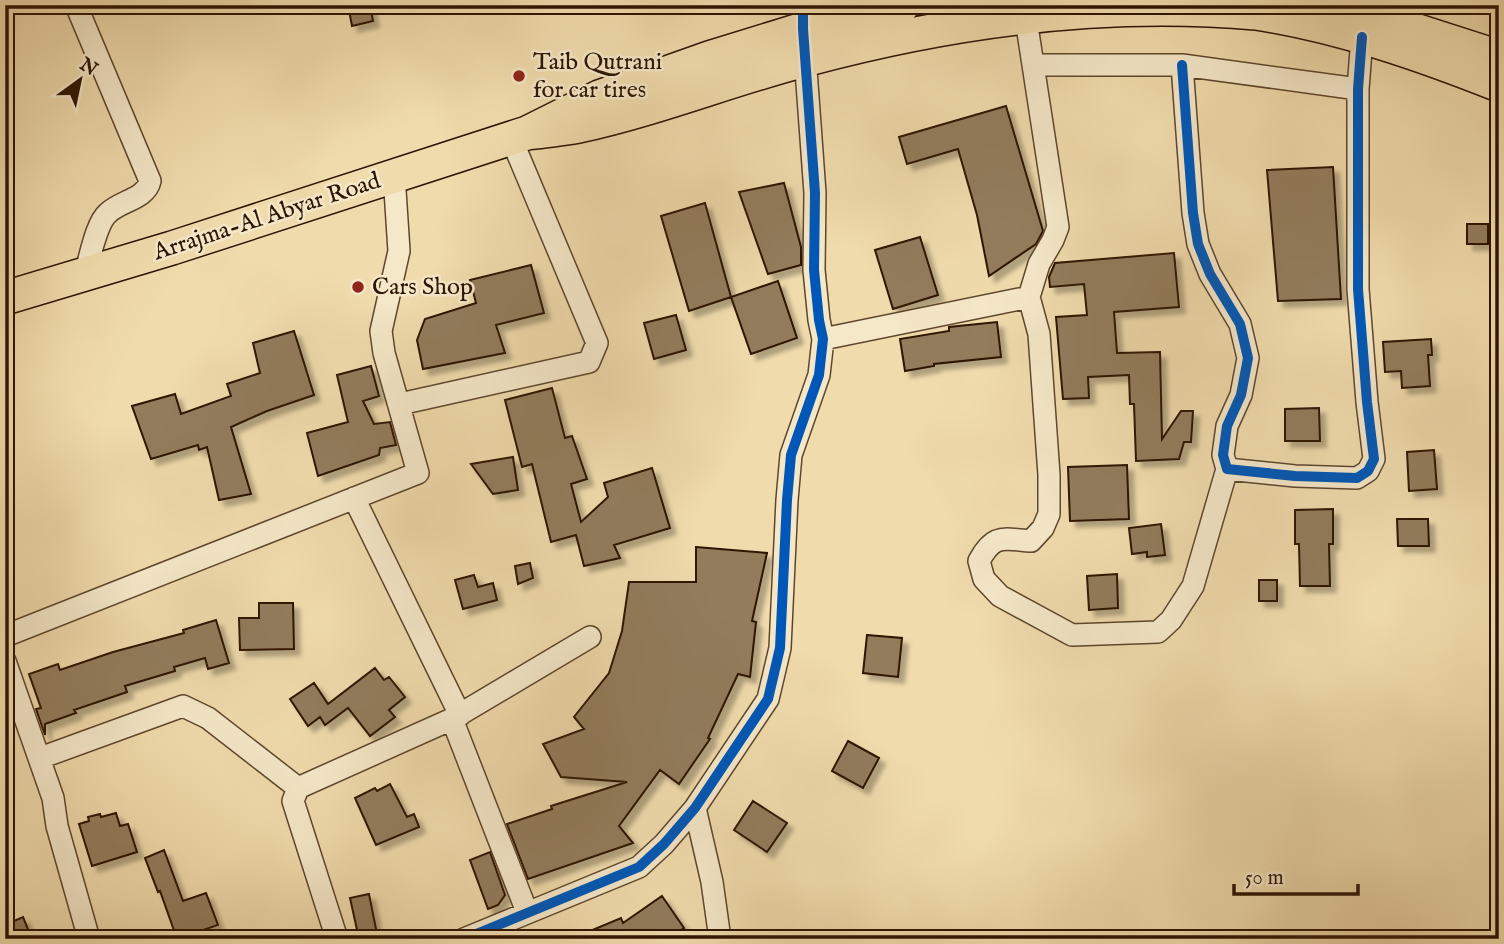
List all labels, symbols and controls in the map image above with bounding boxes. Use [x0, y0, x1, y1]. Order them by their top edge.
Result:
north arrow [46, 46, 116, 116]
place label: Taib Qutrani for car tires [533, 47, 662, 106]
text: N [74, 52, 102, 82]
marker: Taib Qutrani for car tires [511, 68, 527, 84]
street label: Arrajma-Al Abyar Road [149, 166, 385, 269]
place label: Cars Shop [372, 272, 473, 303]
marker: Cars Shop [350, 279, 366, 295]
scale bar [1234, 853, 1359, 897]
text: 50 m [1245, 865, 1284, 892]

